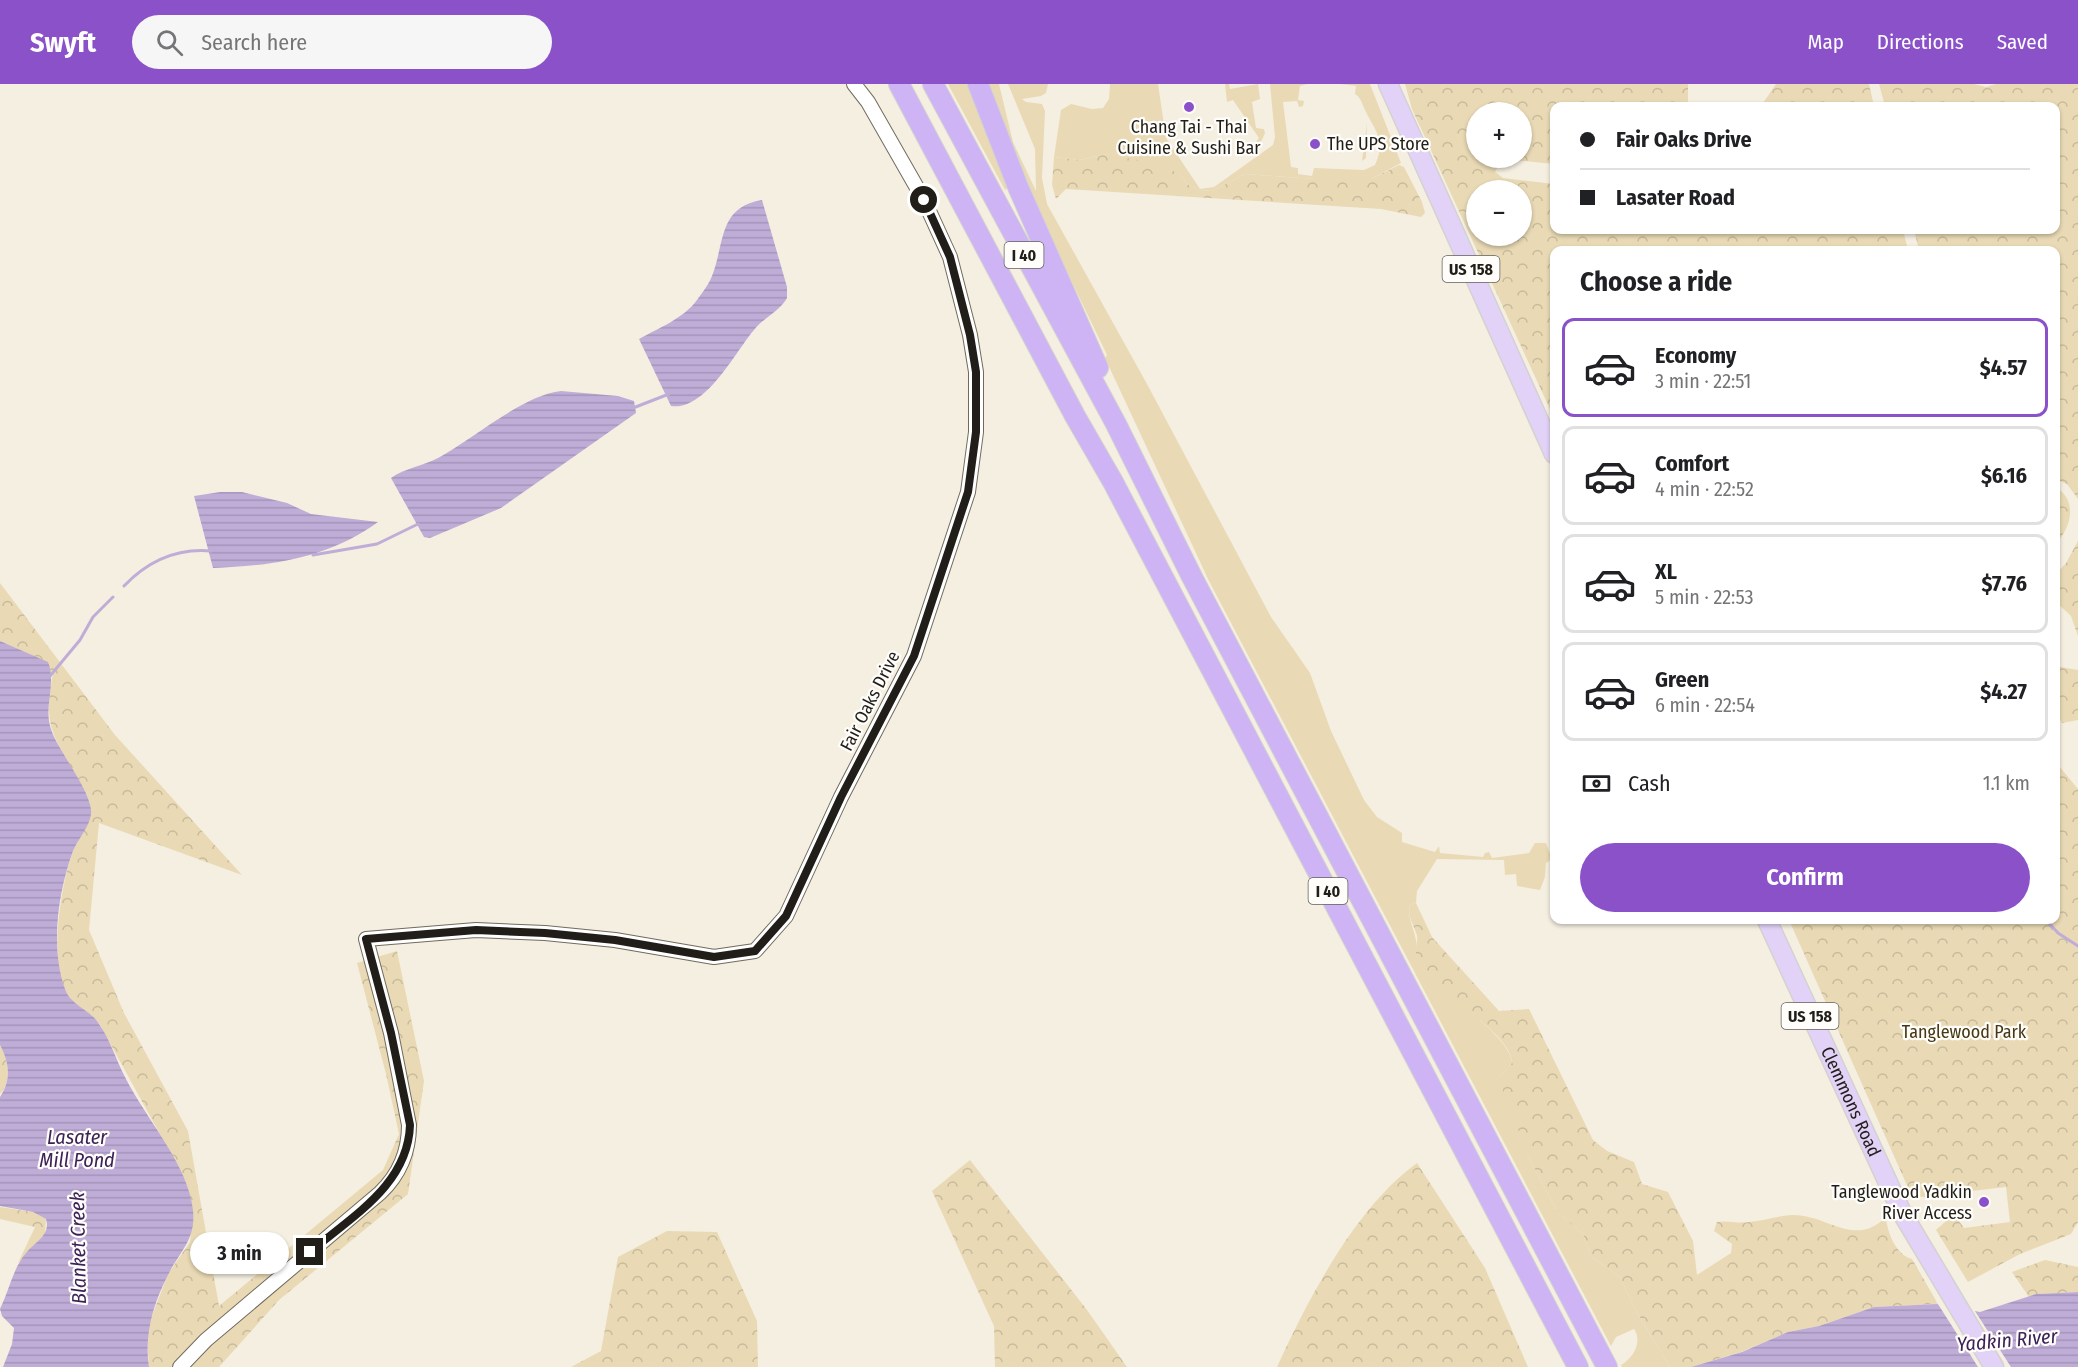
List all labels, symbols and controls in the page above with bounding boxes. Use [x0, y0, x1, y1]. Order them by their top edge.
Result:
search box [132, 15, 552, 69]
text: Swyft [30, 26, 96, 59]
icon: search [153, 26, 186, 59]
text: Search here [201, 29, 307, 56]
text: Map [1807, 29, 1844, 55]
text: Directions [1877, 29, 1964, 55]
text: Saved [1997, 29, 2048, 55]
marker: Chang Tai - Thai Cuisine & Sushi Bar [1182, 100, 1196, 114]
map controls [1466, 102, 1532, 246]
button: + [1466, 102, 1532, 168]
place label: Chang Tai - Thai Cuisine & Sushi Bar [1117, 116, 1261, 159]
text: Fair Oaks Drive [1616, 126, 1752, 153]
place label: The UPS Store [1327, 133, 1430, 155]
marker: The UPS Store [1308, 137, 1322, 151]
button: − [1466, 180, 1532, 246]
text: Lasater Road [1616, 184, 1735, 211]
route start [910, 186, 937, 213]
road number: I 40 [1004, 242, 1044, 268]
road number: US 158 [1442, 256, 1500, 282]
text: Choose a ride [1580, 266, 1732, 298]
icon: car [1583, 341, 1637, 395]
text: Economy [1655, 342, 1736, 369]
text: $4.57 [1980, 354, 2027, 381]
text: 3 min · 22:51 [1655, 369, 1751, 393]
icon: car [1583, 449, 1637, 503]
text: Comfort [1655, 450, 1729, 477]
text: $6.16 [1981, 462, 2027, 489]
text: 4 min · 22:52 [1655, 477, 1754, 501]
icon: car [1583, 557, 1637, 611]
text: XL [1655, 558, 1677, 585]
text: $7.76 [1981, 570, 2027, 597]
text: 5 min · 22:53 [1655, 585, 1754, 609]
street label: Fair Oaks Drive [835, 647, 905, 755]
icon: car [1583, 665, 1637, 719]
text: Green [1655, 666, 1709, 693]
text: $4.27 [1980, 678, 2027, 705]
text: 6 min · 22:54 [1655, 693, 1755, 717]
icon: cash [1580, 767, 1613, 800]
text: Cash [1628, 770, 1671, 797]
text: 1.1 km [1983, 771, 2030, 795]
button: Confirm [1580, 843, 2030, 912]
road number: I 40 [1308, 878, 1348, 904]
road number: US 158 [1782, 1003, 1838, 1029]
park label: Tanglewood Park [1902, 1021, 2027, 1043]
street label: Clemmons Road [1816, 1043, 1885, 1160]
water label: Lasater Mill Pond [39, 1125, 115, 1172]
place label: Tanglewood Yadkin River Access [1831, 1181, 1972, 1224]
water label: Blanket Creek [65, 1192, 91, 1304]
marker: Tanglewood Yadkin River Access [1977, 1195, 1991, 1209]
callout: 3 min [190, 1231, 289, 1273]
route end [296, 1238, 323, 1265]
text: 3 min [217, 1241, 262, 1265]
water label: Yadkin River [1956, 1324, 2059, 1356]

